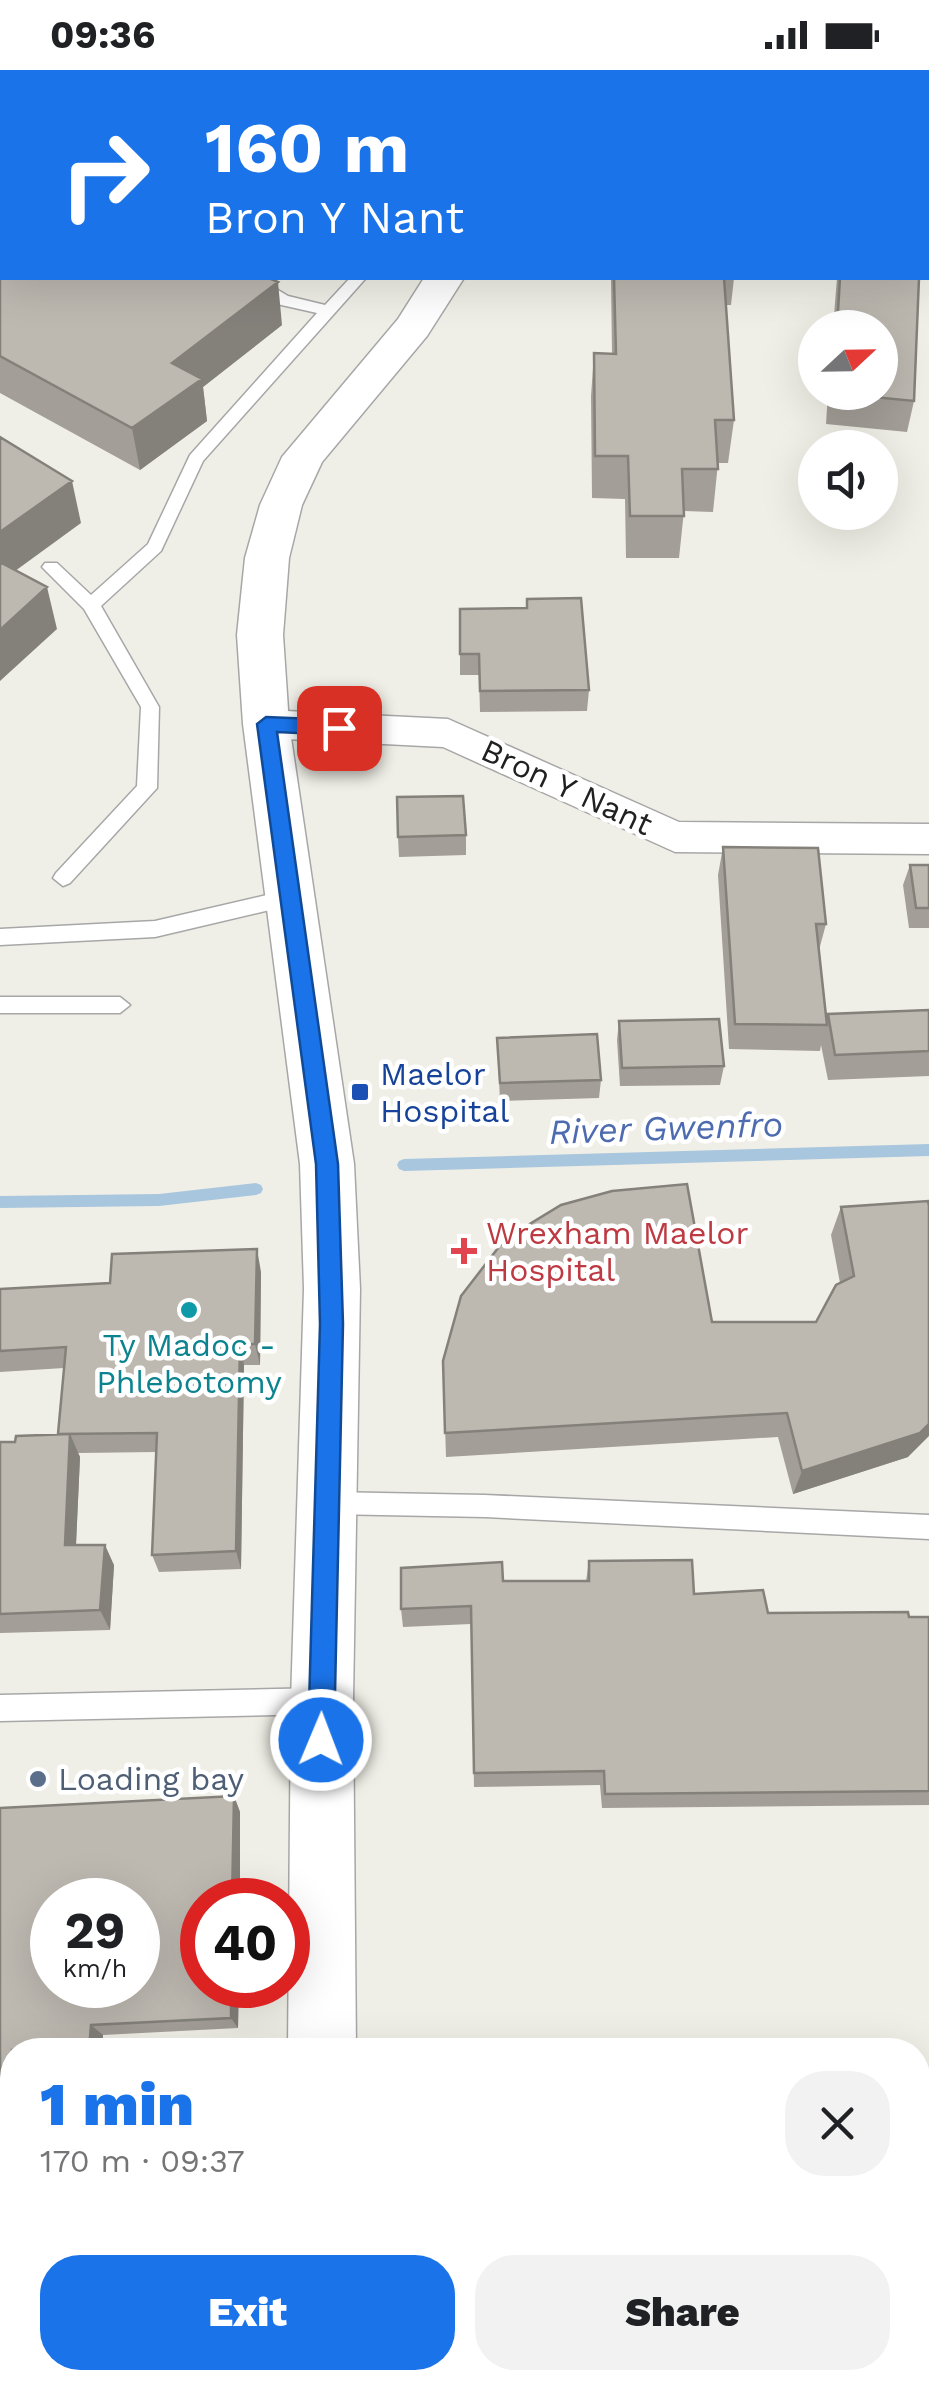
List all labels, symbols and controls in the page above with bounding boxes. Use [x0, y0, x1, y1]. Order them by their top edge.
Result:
text: 09:36 [50, 13, 155, 57]
text: 160 m [205, 107, 409, 189]
icon: right [40, 110, 170, 240]
text: Bron Y Nant [205, 191, 464, 244]
north arrow [798, 310, 898, 410]
map controls [798, 310, 898, 530]
button: sound [798, 430, 898, 530]
pin [297, 686, 382, 771]
icon: arrive [312, 701, 367, 756]
street label: Bron Y Nant [475, 731, 659, 843]
place label: Maelor Hospital [380, 1055, 509, 1130]
marker: Maelor Hospital [349, 1081, 371, 1103]
water label: River Gwenfro [548, 1103, 784, 1153]
place label: Wrexham Maelor Hospital [486, 1214, 749, 1289]
marker: Wrexham Maelor Hospital [451, 1238, 477, 1264]
marker: Ty Madoc - Phlebotomy [178, 1299, 200, 1321]
place label: Ty Madoc - Phlebotomy [96, 1326, 282, 1401]
position arrow [269, 1688, 373, 1792]
place label: Loading bay [58, 1760, 245, 1798]
marker: Loading bay [27, 1768, 49, 1790]
speed limit sign: 40 [180, 1878, 310, 2008]
text: 29 [65, 1901, 125, 1960]
text: km/h [63, 1954, 127, 1983]
text: 1 min [40, 2069, 194, 2140]
button: close [785, 2071, 890, 2176]
text: 170 m · 09:37 [40, 2142, 245, 2180]
button: Exit [40, 2255, 455, 2370]
button: Share [475, 2255, 890, 2370]

